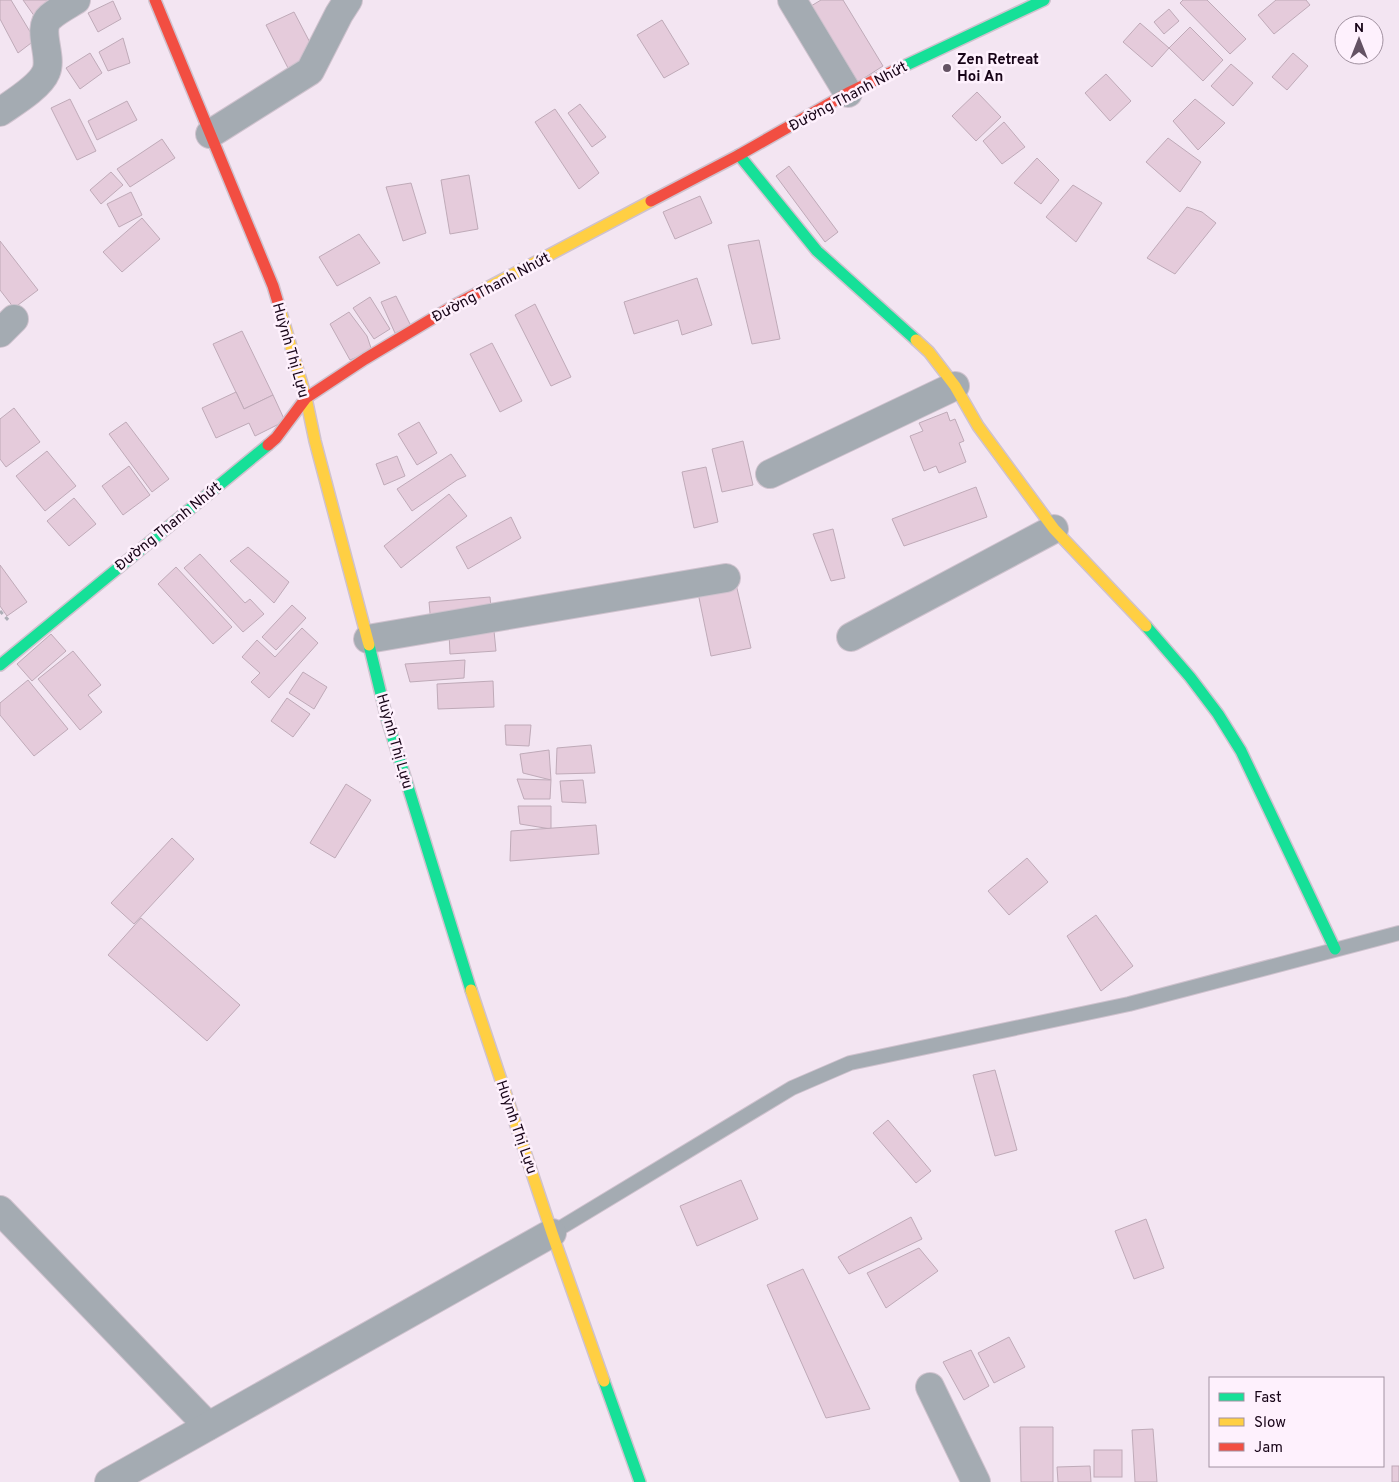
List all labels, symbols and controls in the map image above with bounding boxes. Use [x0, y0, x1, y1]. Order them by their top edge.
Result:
north arrow [1334, 15, 1384, 65]
text: N [1354, 20, 1364, 37]
place label: Zen Retreat Hoi An [957, 51, 1039, 87]
street label: Đường Thanh Nhứt [786, 58, 911, 137]
marker: Zen Retreat Hoi An [941, 62, 953, 74]
street label: Đường Thanh Nhứt [429, 249, 554, 328]
street label: Huỳnh Thị Lựu [267, 301, 312, 400]
street label: Đường Thanh Nhứt [112, 478, 226, 576]
street label: Huỳnh Thị Lựu [371, 692, 416, 791]
street label: Huỳnh Thị Lựu [491, 1078, 541, 1177]
legend [1209, 1377, 1384, 1467]
text: Fast [1254, 1389, 1282, 1408]
text: Slow [1254, 1414, 1286, 1433]
text: Jam [1254, 1439, 1283, 1458]

